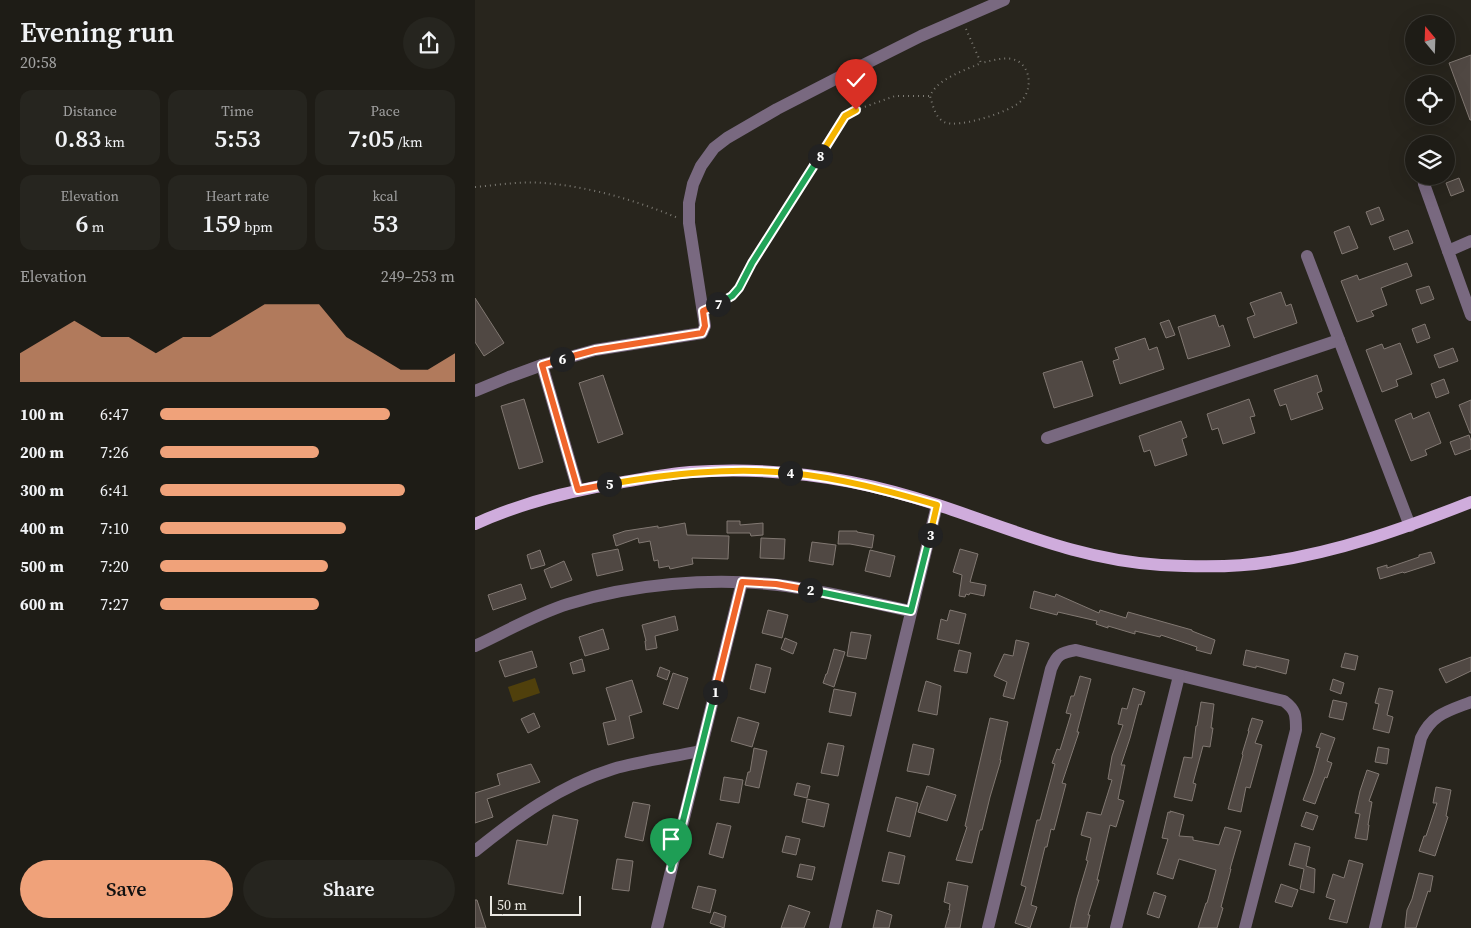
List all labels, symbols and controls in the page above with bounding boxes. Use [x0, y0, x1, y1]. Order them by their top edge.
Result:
text: Evening run [20, 13, 174, 51]
north arrow [1405, 15, 1455, 65]
map controls [1405, 15, 1455, 185]
button: share [403, 17, 455, 69]
text: 20:58 [20, 51, 57, 73]
pin [835, 59, 877, 110]
icon: check [842, 66, 870, 94]
button: locate [1405, 75, 1455, 125]
text: Distance [63, 101, 117, 121]
text: Time [221, 101, 254, 121]
text: Pace [370, 101, 400, 121]
text: 0.83 [55, 121, 101, 155]
text: 5:53 [214, 121, 261, 155]
text: 7:05 [348, 121, 394, 155]
text: km [101, 132, 125, 152]
text: /km [394, 132, 423, 152]
button: layers [1405, 135, 1455, 185]
pin: 8 [807, 144, 833, 168]
text: 8 [817, 146, 824, 166]
text: Elevation [61, 186, 119, 206]
text: Heart rate [206, 186, 269, 206]
text: kcal [372, 186, 398, 206]
text: 6 [75, 206, 88, 240]
text: 159 [202, 206, 241, 240]
text: 53 [372, 206, 398, 240]
text: m [88, 217, 104, 237]
text: bpm [241, 217, 273, 237]
text: Elevation [20, 265, 87, 287]
text: 249–253 m [381, 265, 455, 287]
pin: 7 [705, 292, 731, 316]
text: 7 [715, 294, 722, 314]
pin: 6 [549, 346, 575, 372]
text: 6 [559, 349, 566, 369]
text: 100 m [20, 403, 64, 425]
text: 6:47 [100, 403, 129, 425]
text: 200 m [20, 441, 64, 463]
text: 7:26 [100, 441, 129, 463]
pin: 4 [777, 460, 803, 486]
text: 4 [787, 463, 794, 483]
pin: 5 [597, 472, 621, 496]
text: 5 [606, 474, 613, 494]
text: 300 m [20, 479, 64, 501]
text: 6:41 [100, 479, 129, 501]
text: 400 m [20, 517, 64, 539]
text: 7:10 [100, 517, 129, 539]
pin: 3 [917, 522, 943, 548]
text: 3 [927, 525, 934, 545]
text: 500 m [20, 555, 64, 577]
text: 7:20 [100, 555, 129, 577]
pin: 2 [797, 578, 823, 602]
text: 2 [807, 580, 814, 600]
text: 600 m [20, 593, 64, 615]
text: 7:27 [100, 593, 129, 615]
pin: 1 [703, 680, 727, 704]
text: 1 [712, 682, 719, 702]
pin [650, 818, 692, 869]
icon: arrive [657, 825, 685, 853]
button: Save [20, 860, 233, 918]
button: Share [243, 860, 455, 918]
scale bar [490, 893, 581, 916]
text: 50 m [497, 895, 527, 915]

